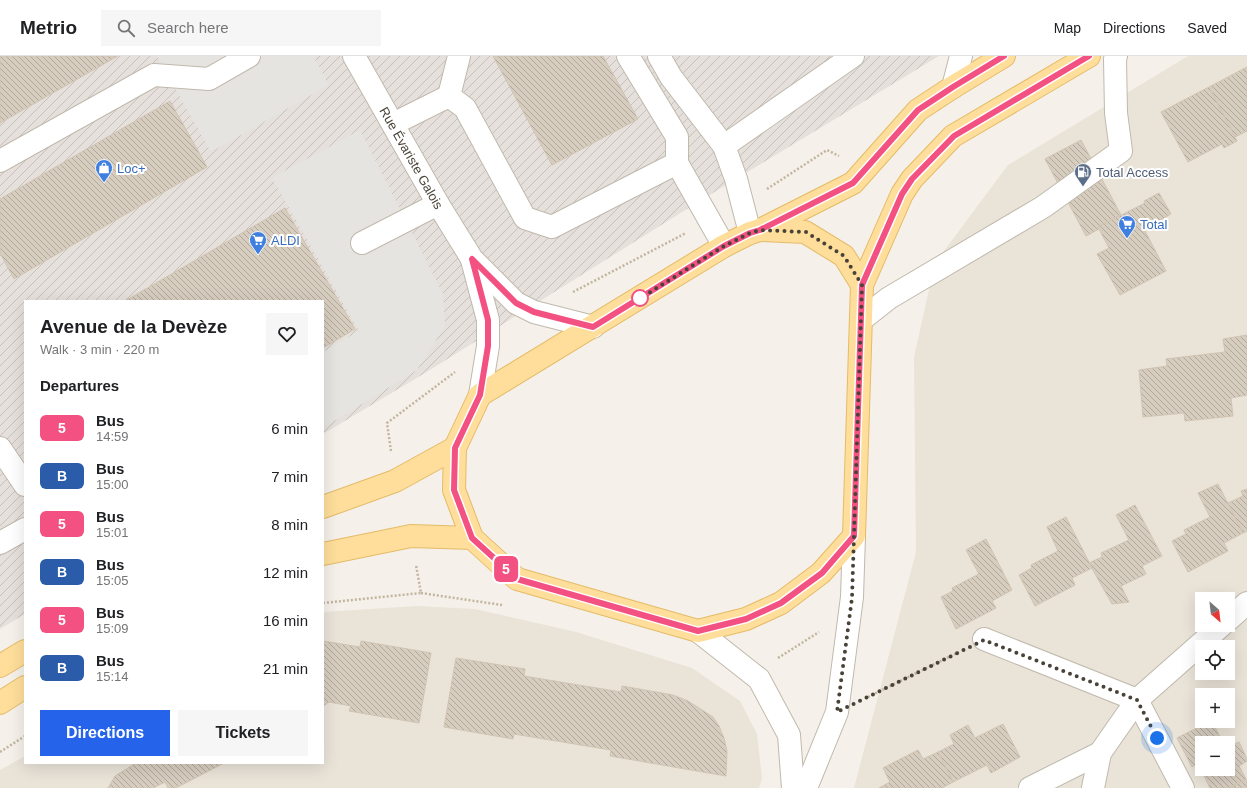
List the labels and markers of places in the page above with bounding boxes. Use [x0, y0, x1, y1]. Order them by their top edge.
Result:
shop icon: Loc+ [94, 158, 114, 183]
place label: Loc+ [117, 161, 146, 176]
fuel station icon: Total Access [1073, 162, 1093, 187]
place label: Total Access [1096, 165, 1169, 180]
supermarket icon: Total [1117, 214, 1137, 239]
place label: Total [1140, 217, 1168, 232]
supermarket icon: ALDI [248, 230, 268, 255]
place label: ALDI [271, 233, 300, 248]
unlabelled marker [631, 289, 649, 307]

